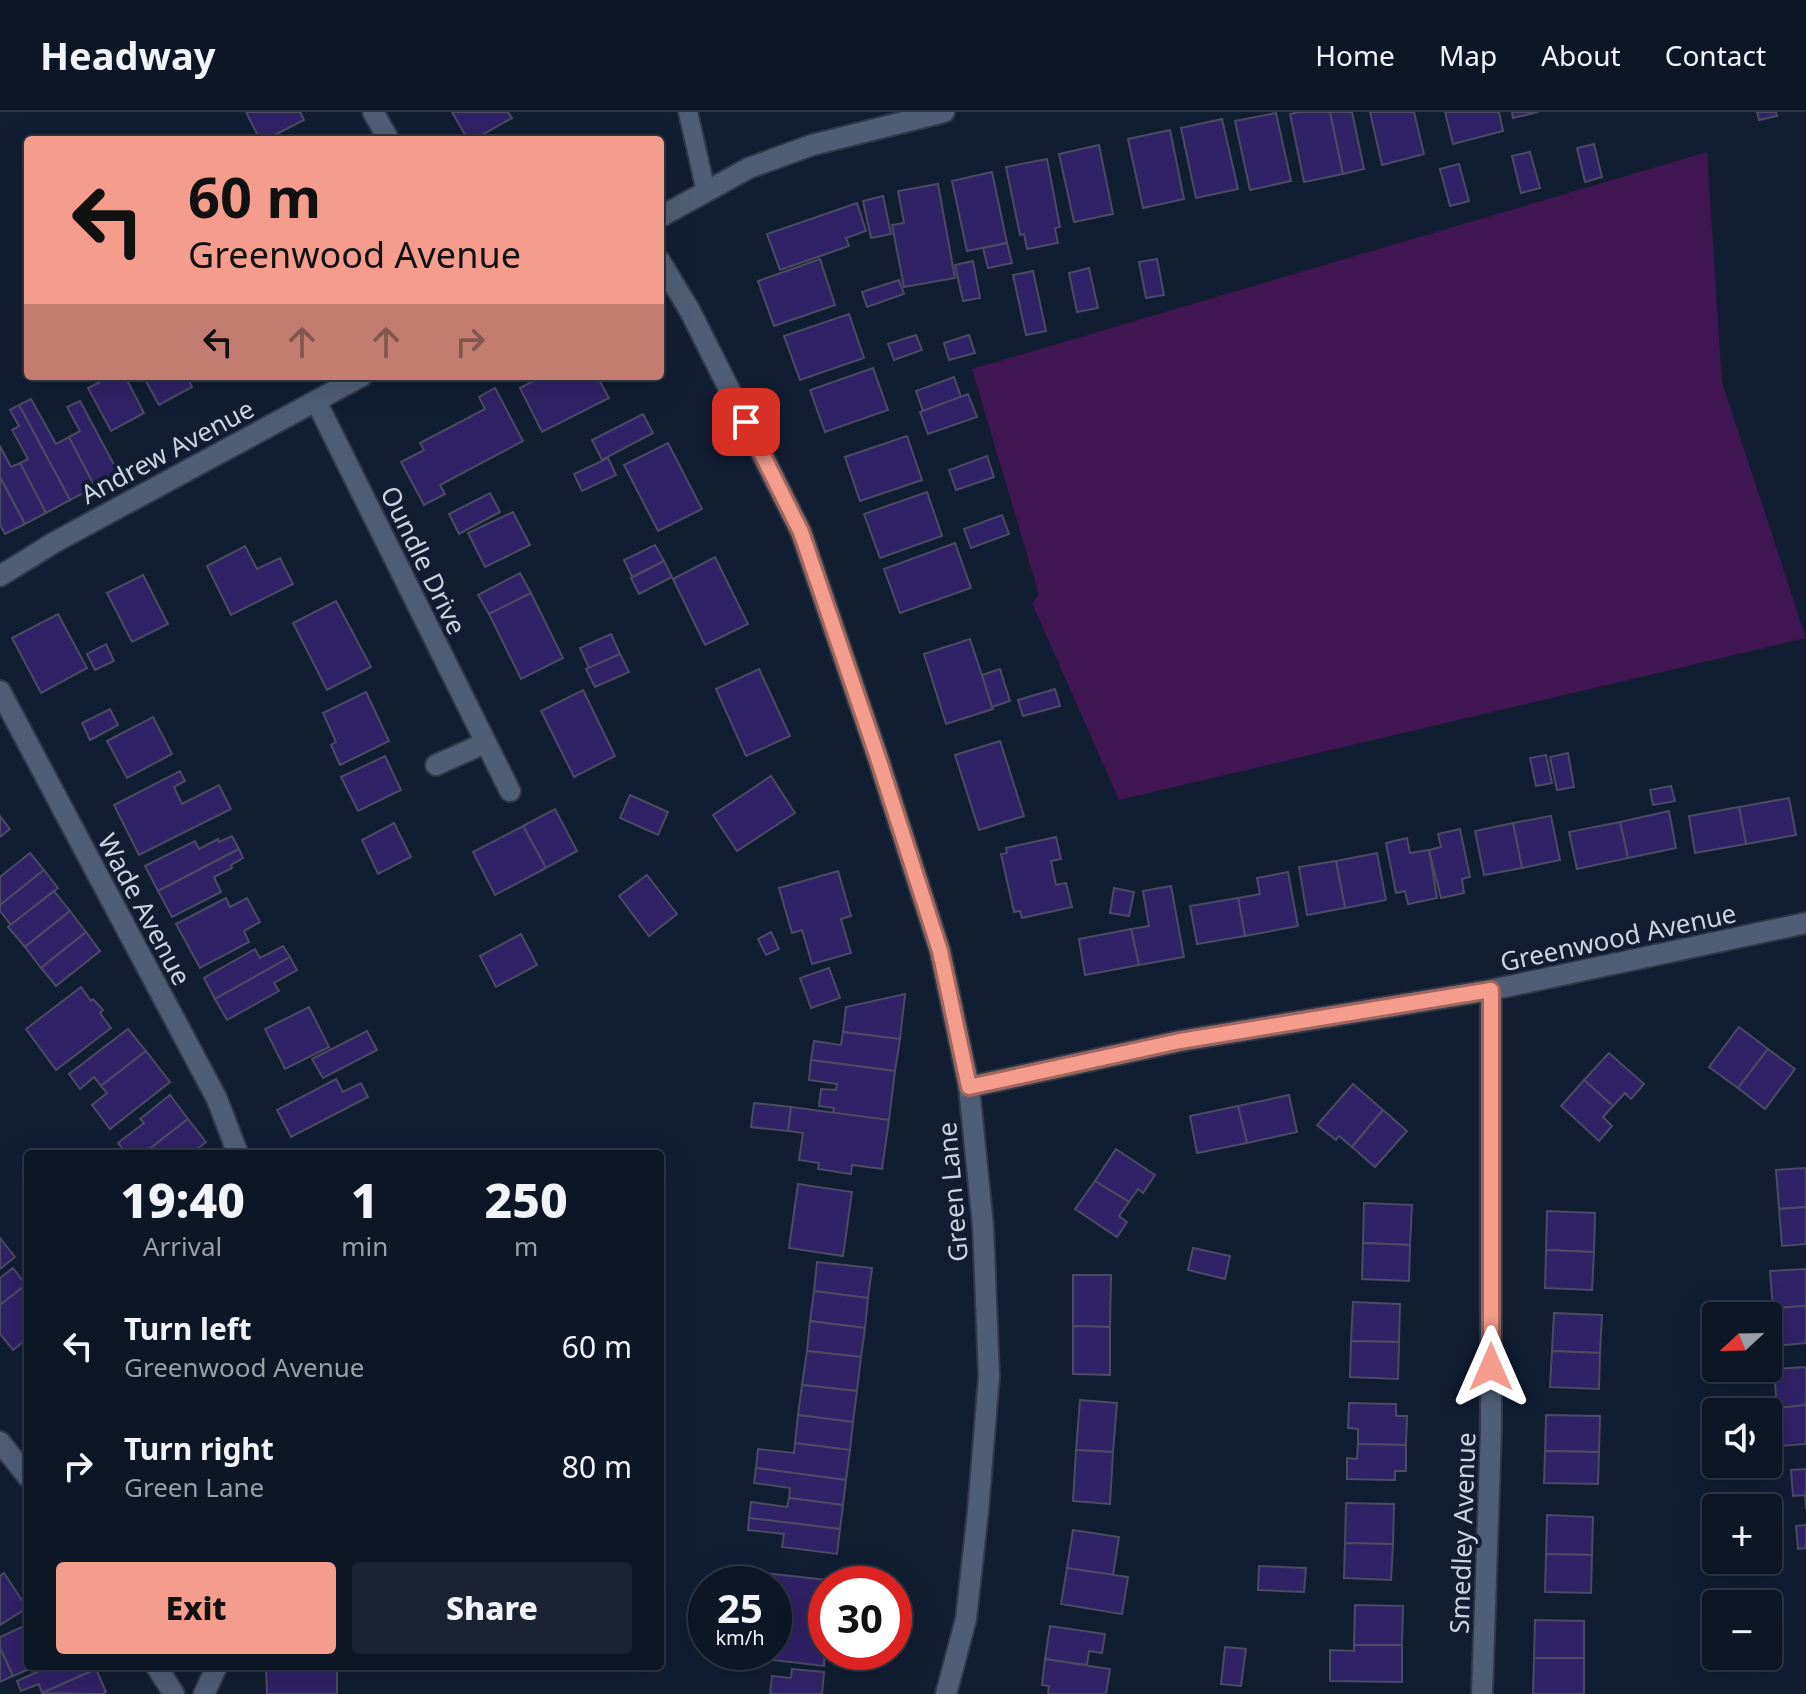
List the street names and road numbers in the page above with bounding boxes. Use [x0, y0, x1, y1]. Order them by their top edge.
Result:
street label: Andrew Avenue [74, 390, 260, 512]
street label: Oundle Drive [373, 480, 475, 640]
street label: Wade Avenue [90, 827, 200, 991]
street label: Greenwood Avenue [1497, 894, 1739, 980]
street label: Green Lane [928, 1121, 976, 1263]
street label: Smedley Avenue [1440, 1432, 1484, 1634]

